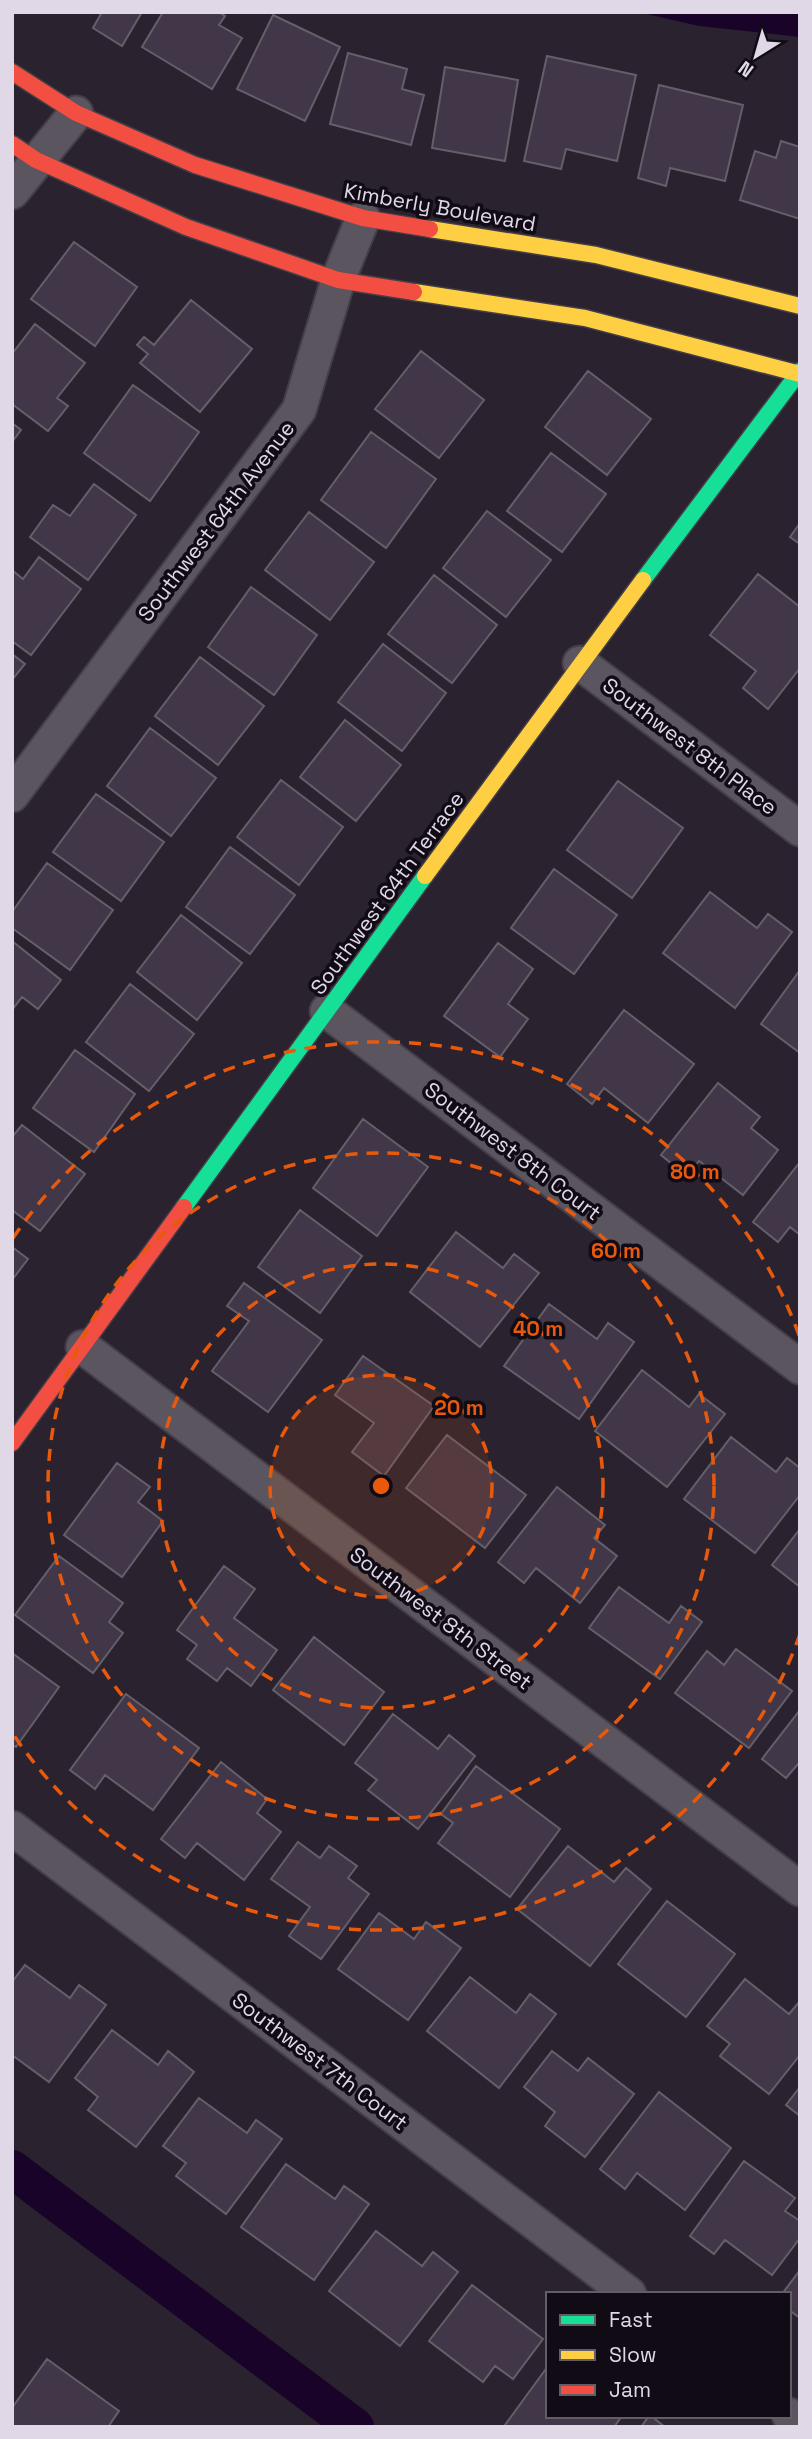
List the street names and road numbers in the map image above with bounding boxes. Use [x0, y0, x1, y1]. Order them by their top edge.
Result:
street label: Kimberly Boulevard [342, 177, 538, 237]
street label: Southwest 64th Avenue [132, 415, 300, 627]
street label: Southwest 8th Place [597, 672, 783, 820]
street label: Southwest 64th Terrace [304, 786, 470, 1000]
street label: Southwest 8th Court [419, 1076, 607, 1226]
street label: Southwest 8th Street [345, 1541, 537, 1695]
street label: Southwest 7th Court [227, 1986, 413, 2136]

